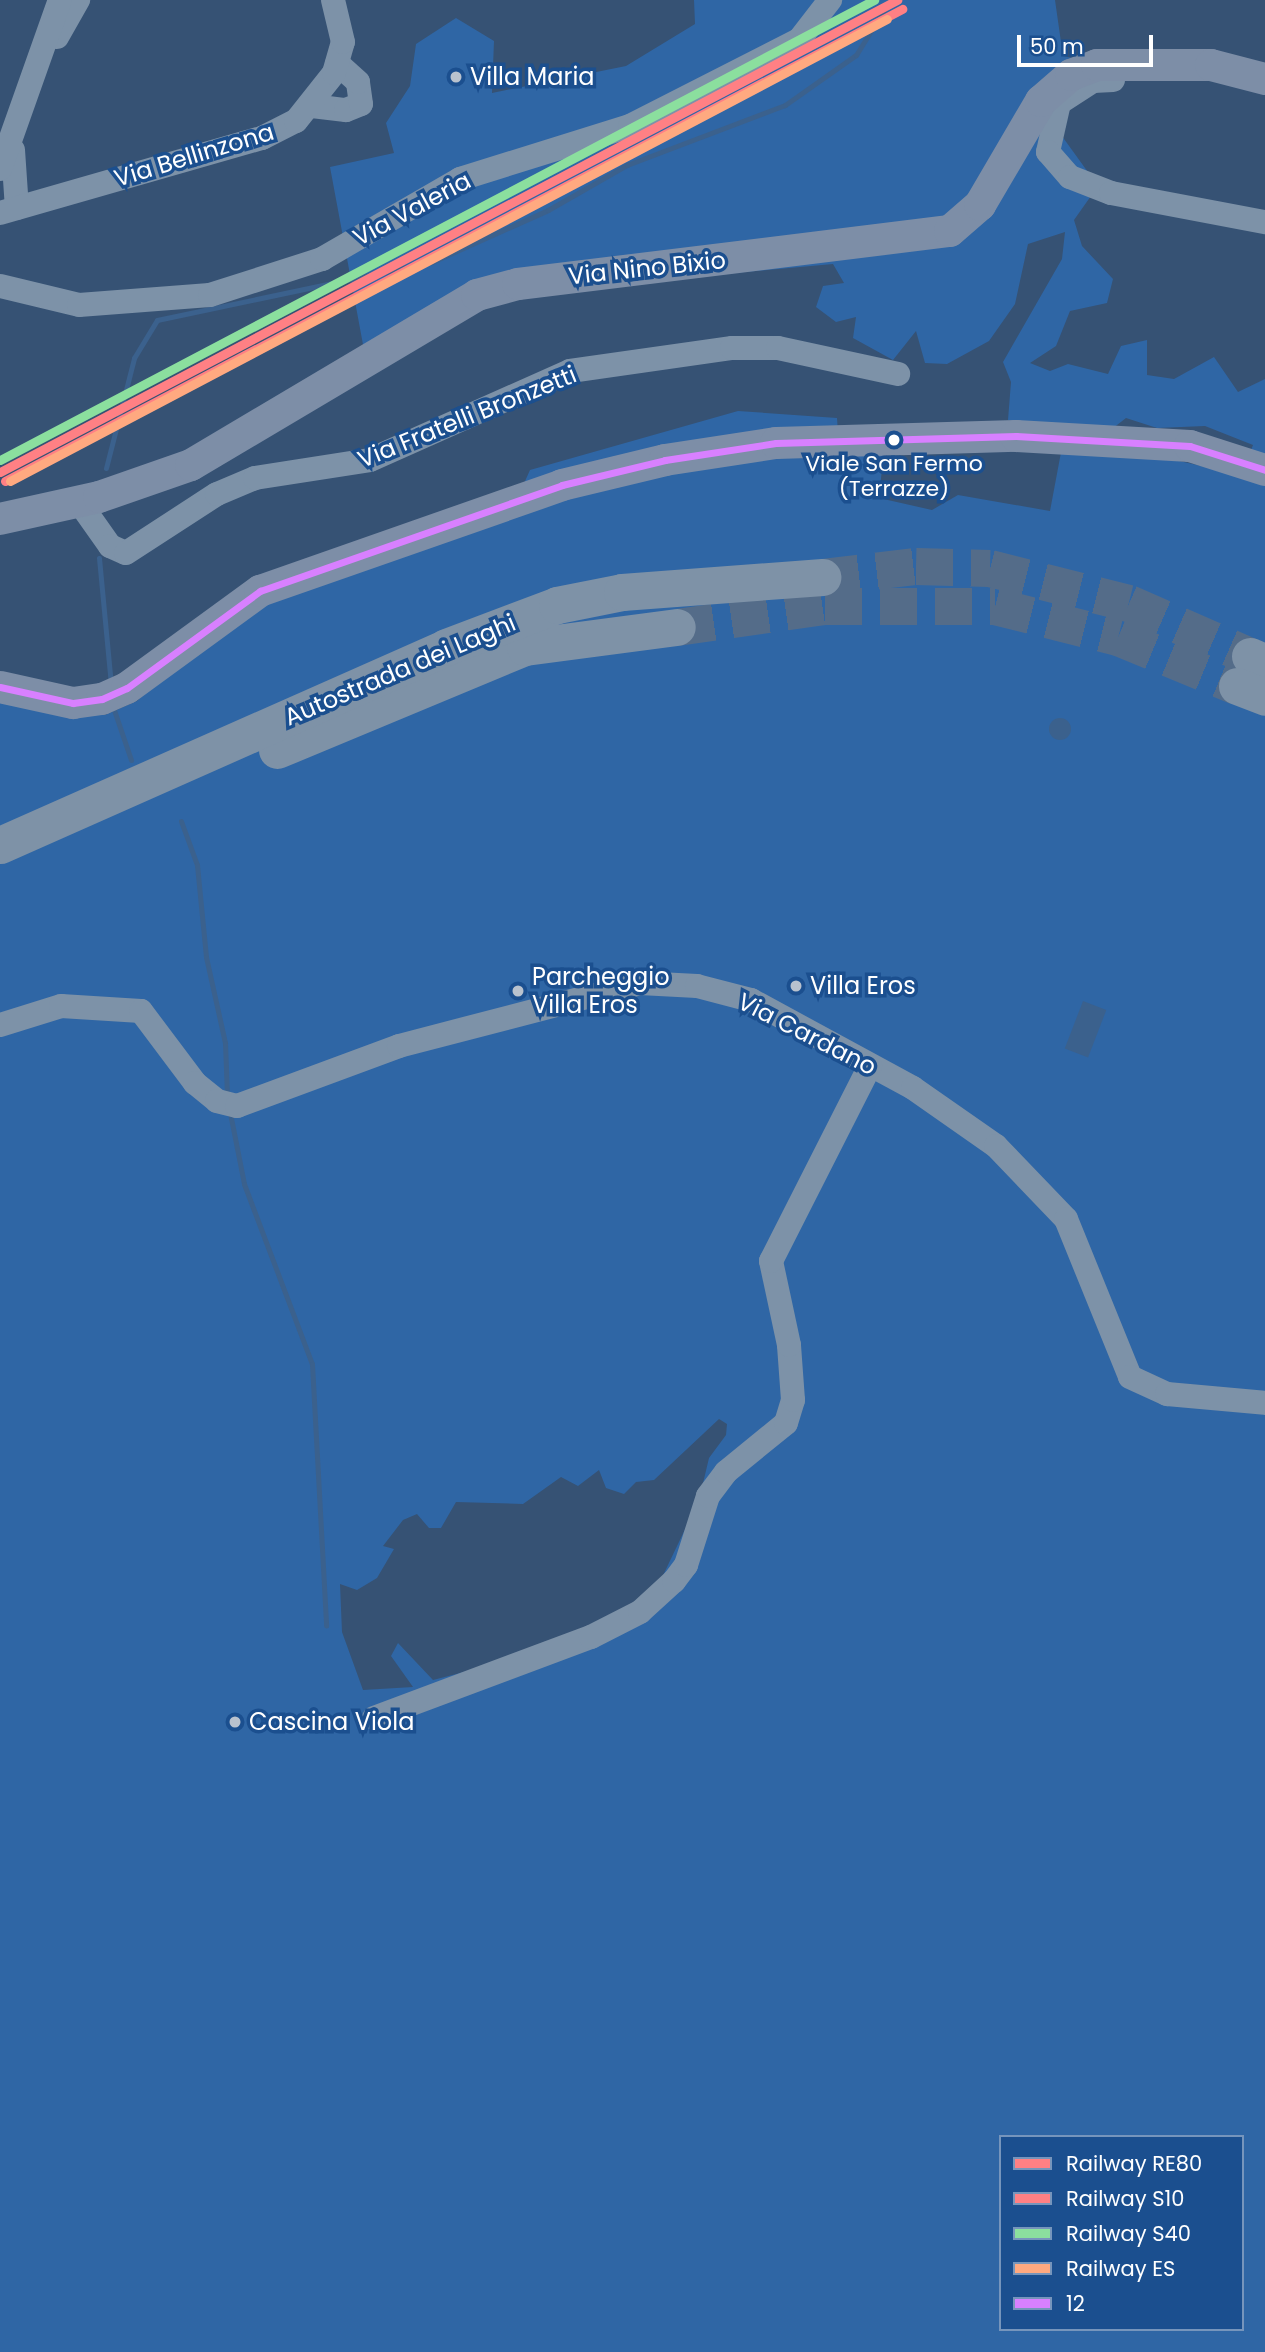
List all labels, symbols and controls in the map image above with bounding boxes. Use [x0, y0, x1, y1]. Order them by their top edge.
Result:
scale bar [1020, 21, 1156, 65]
text: 50 m [1030, 32, 1084, 61]
place label: Villa Maria [470, 63, 595, 91]
marker: Villa Maria [448, 69, 464, 85]
street label: Via Bellinzona [111, 117, 277, 193]
street label: Via Valeria [348, 166, 476, 252]
street label: Via Nino Bixio [567, 245, 727, 291]
street label: Via Fratelli Bronzetti [353, 360, 581, 474]
marker: Viale San Fermo (Terrazze) [887, 433, 901, 447]
place label: Viale San Fermo (Terrazze) [805, 450, 983, 502]
street label: Autostrada dei Laghi [280, 608, 520, 732]
place label: Parcheggio Villa Eros [532, 963, 670, 1019]
place label: Villa Eros [810, 972, 916, 1000]
marker: Villa Eros [788, 978, 804, 994]
marker: Parcheggio Villa Eros [510, 983, 526, 999]
street label: Via Cardano [733, 987, 881, 1081]
place label: Cascina Viola [249, 1708, 414, 1736]
marker: Cascina Viola [227, 1714, 243, 1730]
legend [999, 2135, 1244, 2331]
text: Railway RE80 [1066, 2149, 1202, 2178]
text: Railway S10 [1066, 2184, 1184, 2213]
text: Railway S40 [1066, 2219, 1191, 2248]
text: Railway ES [1066, 2254, 1175, 2283]
text: 12 [1066, 2289, 1085, 2318]

